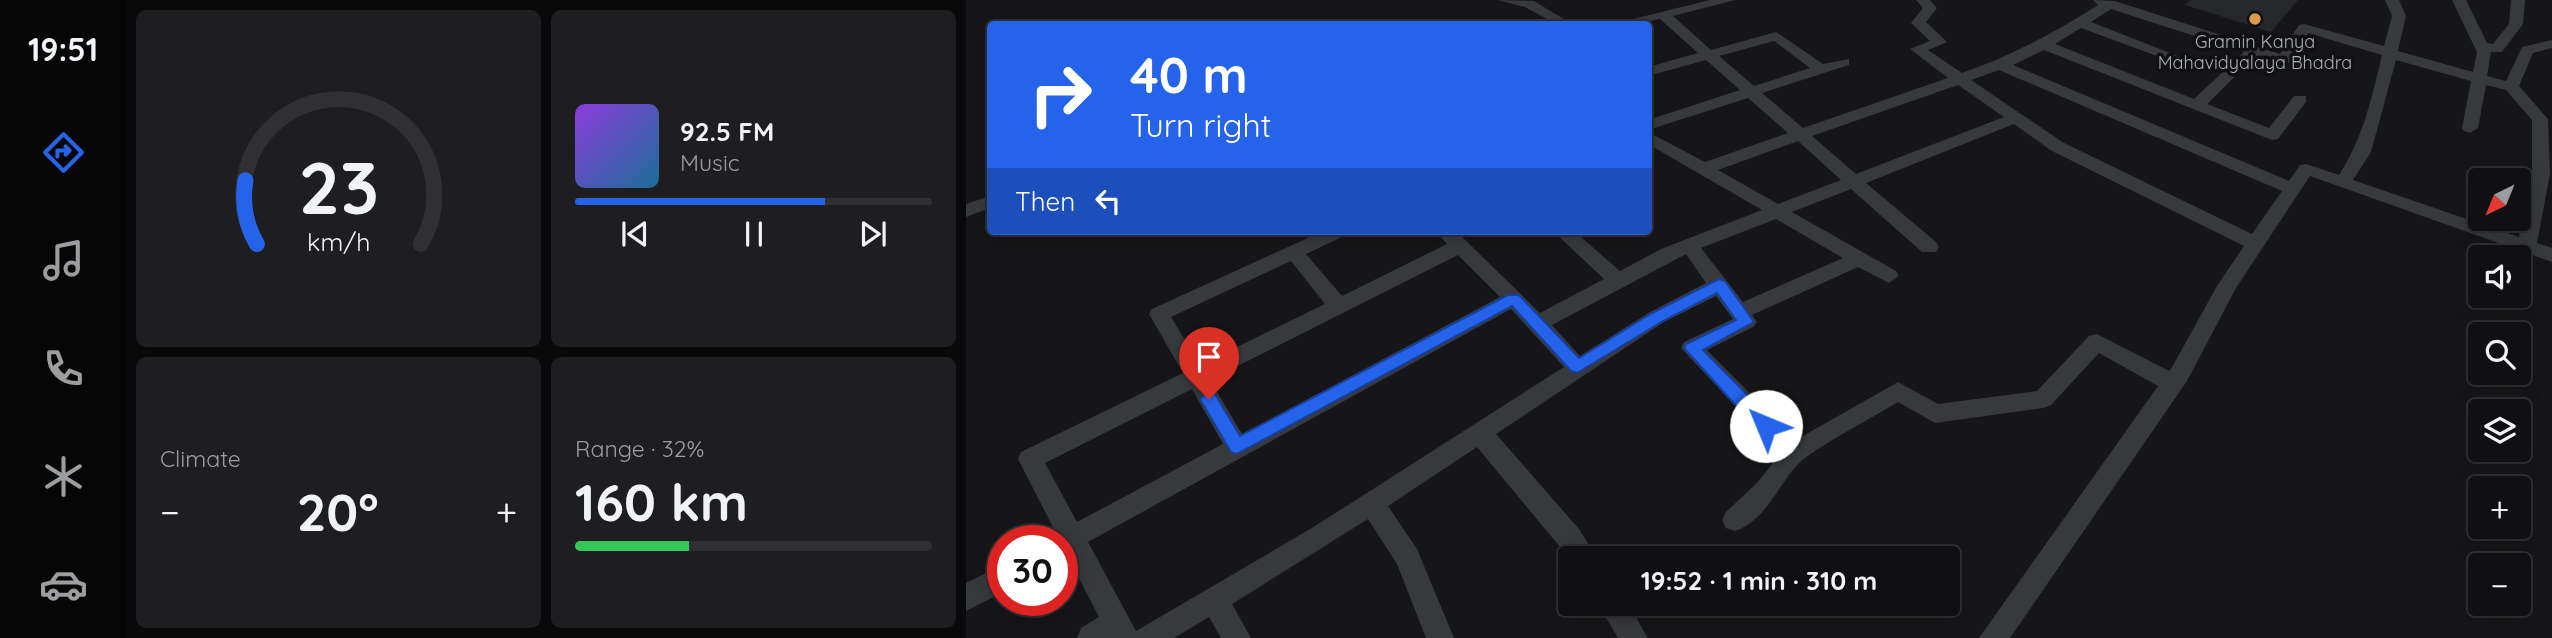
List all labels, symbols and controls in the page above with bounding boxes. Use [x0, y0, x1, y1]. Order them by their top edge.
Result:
marker: Gramin Kanya Mahavidyalaya Bhadra [2247, 11, 2263, 27]
text: 19:51 [28, 29, 98, 69]
place label: Gramin Kanya Mahavidyalaya Bhadra [2158, 30, 2352, 74]
text: 40 m [1130, 44, 1248, 105]
icon: right [1015, 49, 1106, 140]
text: Turn right [1130, 105, 1271, 145]
text: 92.5 FM [680, 115, 774, 148]
icon: directions [39, 128, 88, 177]
text: 23 [298, 142, 379, 233]
text: Music [680, 148, 740, 177]
north arrow [2468, 168, 2530, 231]
map controls [2468, 168, 2531, 616]
icon: left [1089, 182, 1127, 220]
text: Then [1015, 185, 1075, 218]
icon: previous [616, 215, 654, 253]
icon: pause [735, 215, 773, 253]
icon: next [854, 215, 892, 253]
text: km/h [307, 226, 370, 257]
icon: music [39, 236, 88, 285]
button: sound [2468, 245, 2531, 308]
button: search [2468, 322, 2531, 385]
pin [1179, 327, 1239, 399]
icon: arrive [1190, 338, 1228, 376]
icon: phone [39, 344, 88, 393]
position arrow [1729, 389, 1803, 463]
button: layers [2468, 399, 2531, 462]
text: Range · 32% [575, 434, 704, 463]
text: Climate [160, 444, 241, 473]
icon: climate [39, 452, 88, 501]
text: 160 km [575, 469, 748, 534]
button: + [2468, 476, 2531, 539]
text: 20° [297, 479, 379, 544]
text: − [160, 488, 180, 536]
text: + [496, 488, 517, 536]
speed limit sign: 30 [987, 525, 1078, 616]
button: − [2468, 553, 2531, 616]
icon: car [39, 560, 88, 609]
text: 19:52 · 1 min · 310 m [1641, 564, 1877, 597]

